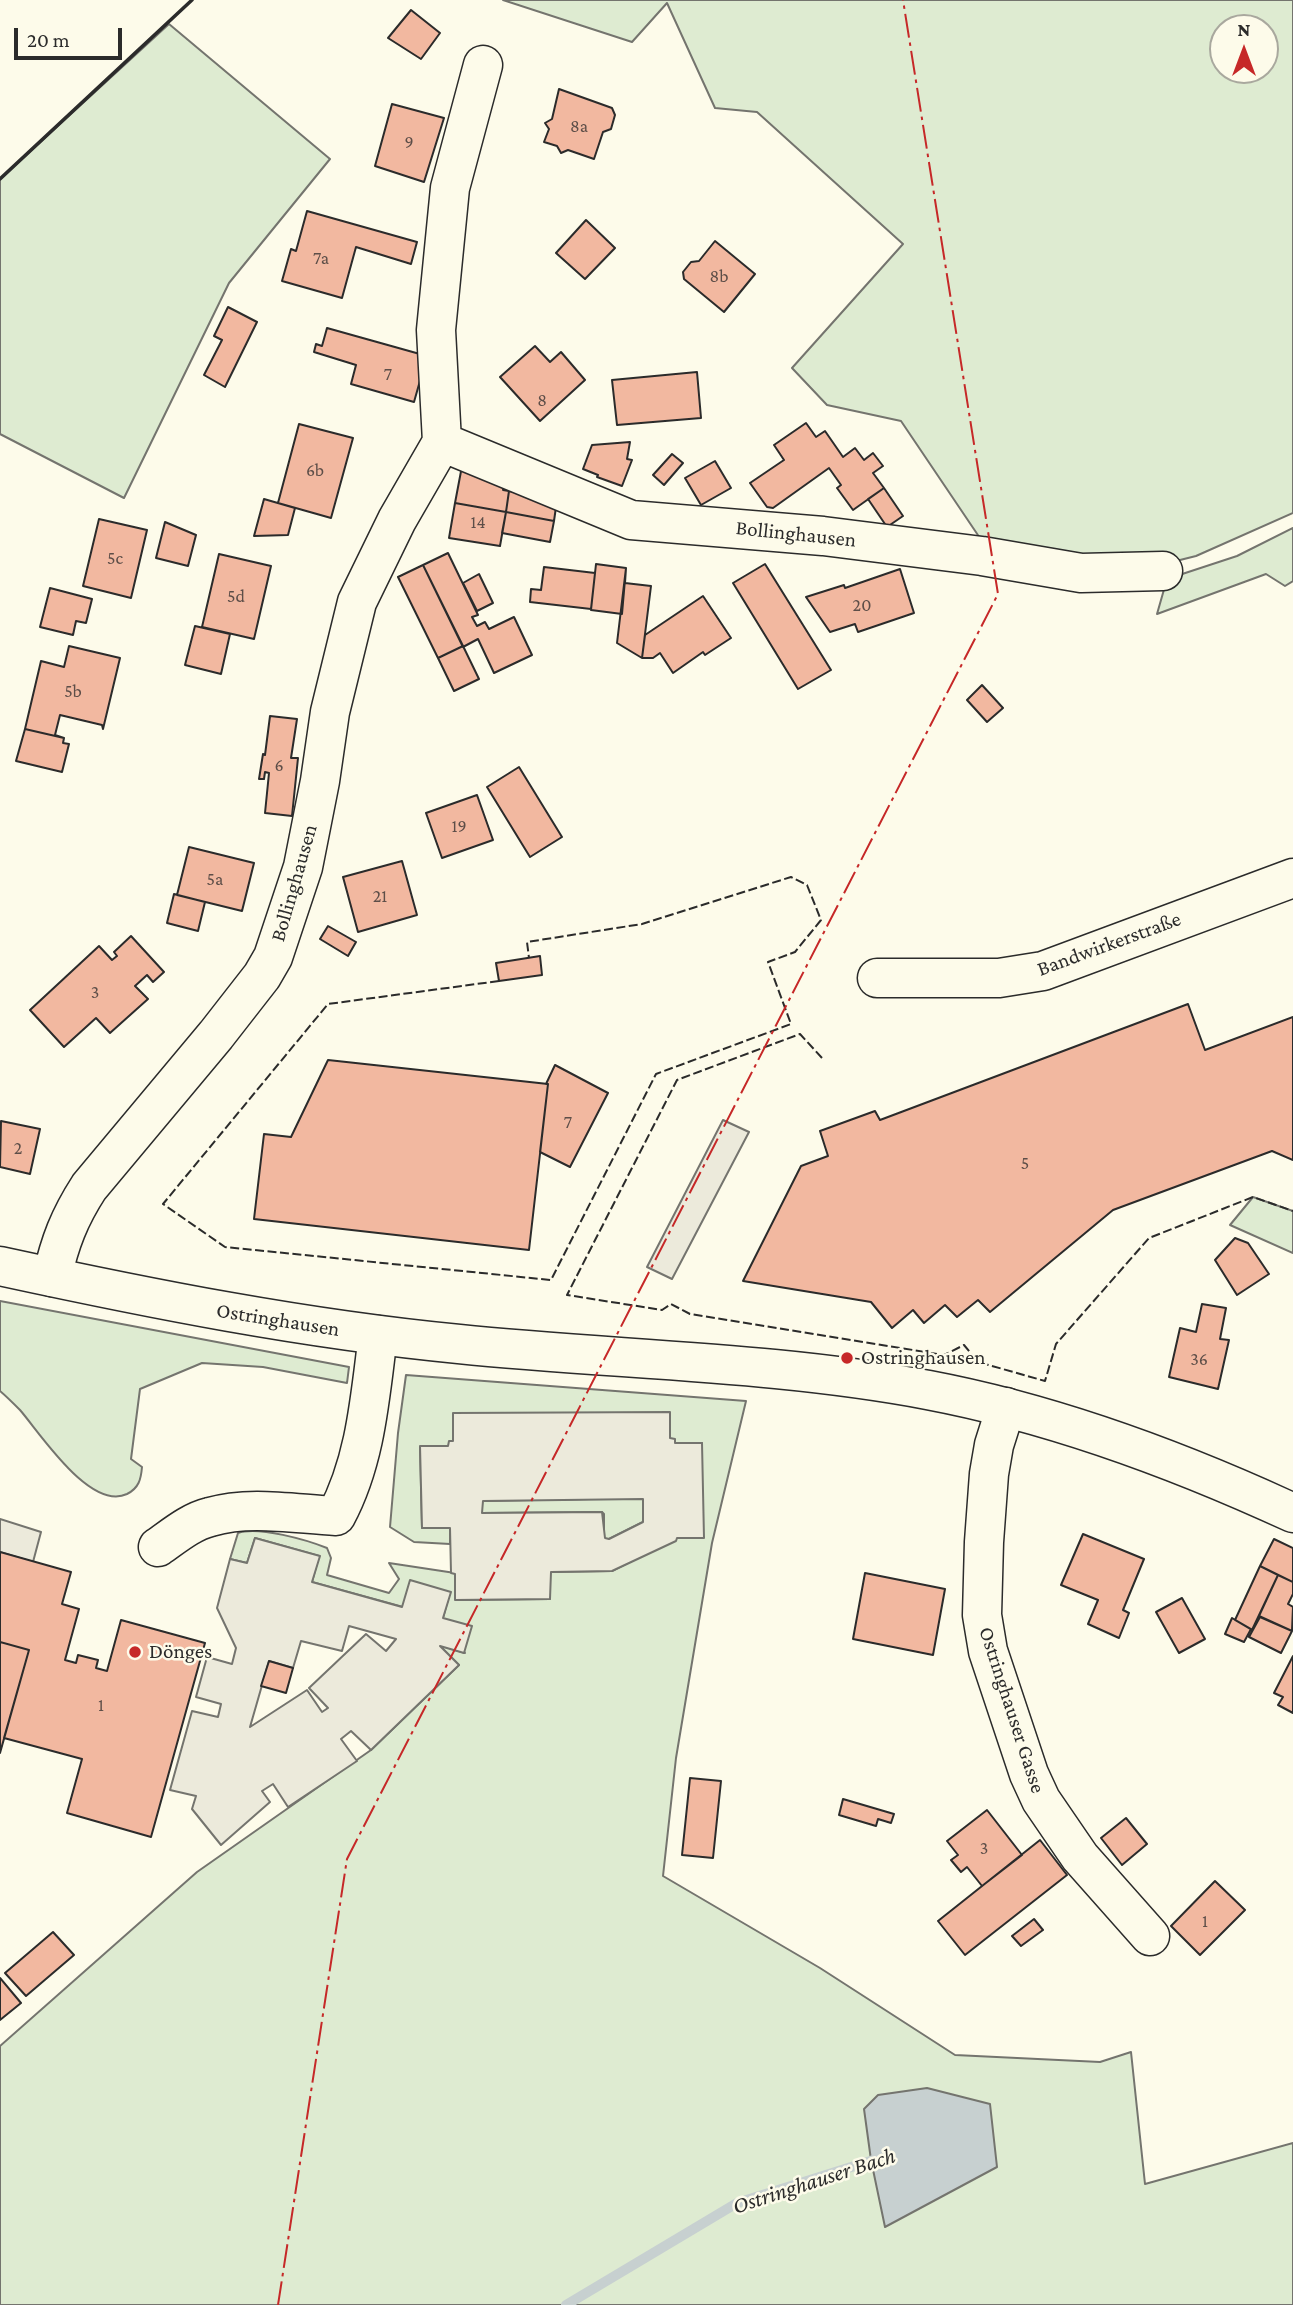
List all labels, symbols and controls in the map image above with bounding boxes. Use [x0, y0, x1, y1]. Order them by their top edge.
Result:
scale bar [18, 14, 126, 58]
north arrow [1209, 14, 1279, 84]
text: N [1238, 19, 1250, 40]
text: 20 m [27, 28, 70, 52]
house number: 8a [570, 115, 588, 137]
house number: 9 [404, 131, 414, 153]
house number: 7a [313, 247, 329, 269]
house number: 8b [710, 265, 728, 287]
house number: 7 [384, 363, 392, 385]
house number: 8 [537, 389, 547, 411]
house number: 6b [306, 459, 324, 481]
house number: 14 [470, 511, 486, 533]
street label: Bollinghausen [735, 515, 857, 553]
house number: 5c [107, 547, 123, 569]
house number: 5d [227, 585, 245, 607]
house number: 20 [853, 594, 871, 616]
house number: 5b [64, 680, 82, 702]
house number: 6 [274, 754, 284, 776]
house number: 19 [451, 815, 467, 837]
street label: Bollinghausen [265, 821, 323, 945]
house number: 5a [207, 868, 223, 890]
house number: 21 [373, 885, 387, 907]
street label: Bandwirkerstraße [1034, 906, 1184, 982]
house number: 3 [91, 981, 99, 1003]
house number: 7 [564, 1111, 572, 1133]
house number: 2 [14, 1137, 22, 1159]
house number: 5 [1021, 1152, 1029, 1174]
street label: Ostringhausen [215, 1298, 341, 1342]
place label: Ostringhausen [861, 1345, 986, 1371]
house number: 36 [1190, 1348, 1208, 1370]
marker: Ostringhausen [839, 1350, 855, 1366]
street label: Ostringhauser Gasse [973, 1624, 1051, 1796]
place label: Dönges [149, 1639, 212, 1665]
marker: Dönges [127, 1644, 143, 1660]
house number: 1 [98, 1694, 104, 1716]
house number: 3 [980, 1837, 988, 1859]
house number: 1 [1202, 1910, 1208, 1932]
water label: Ostringhauser Bach [729, 2142, 899, 2220]

